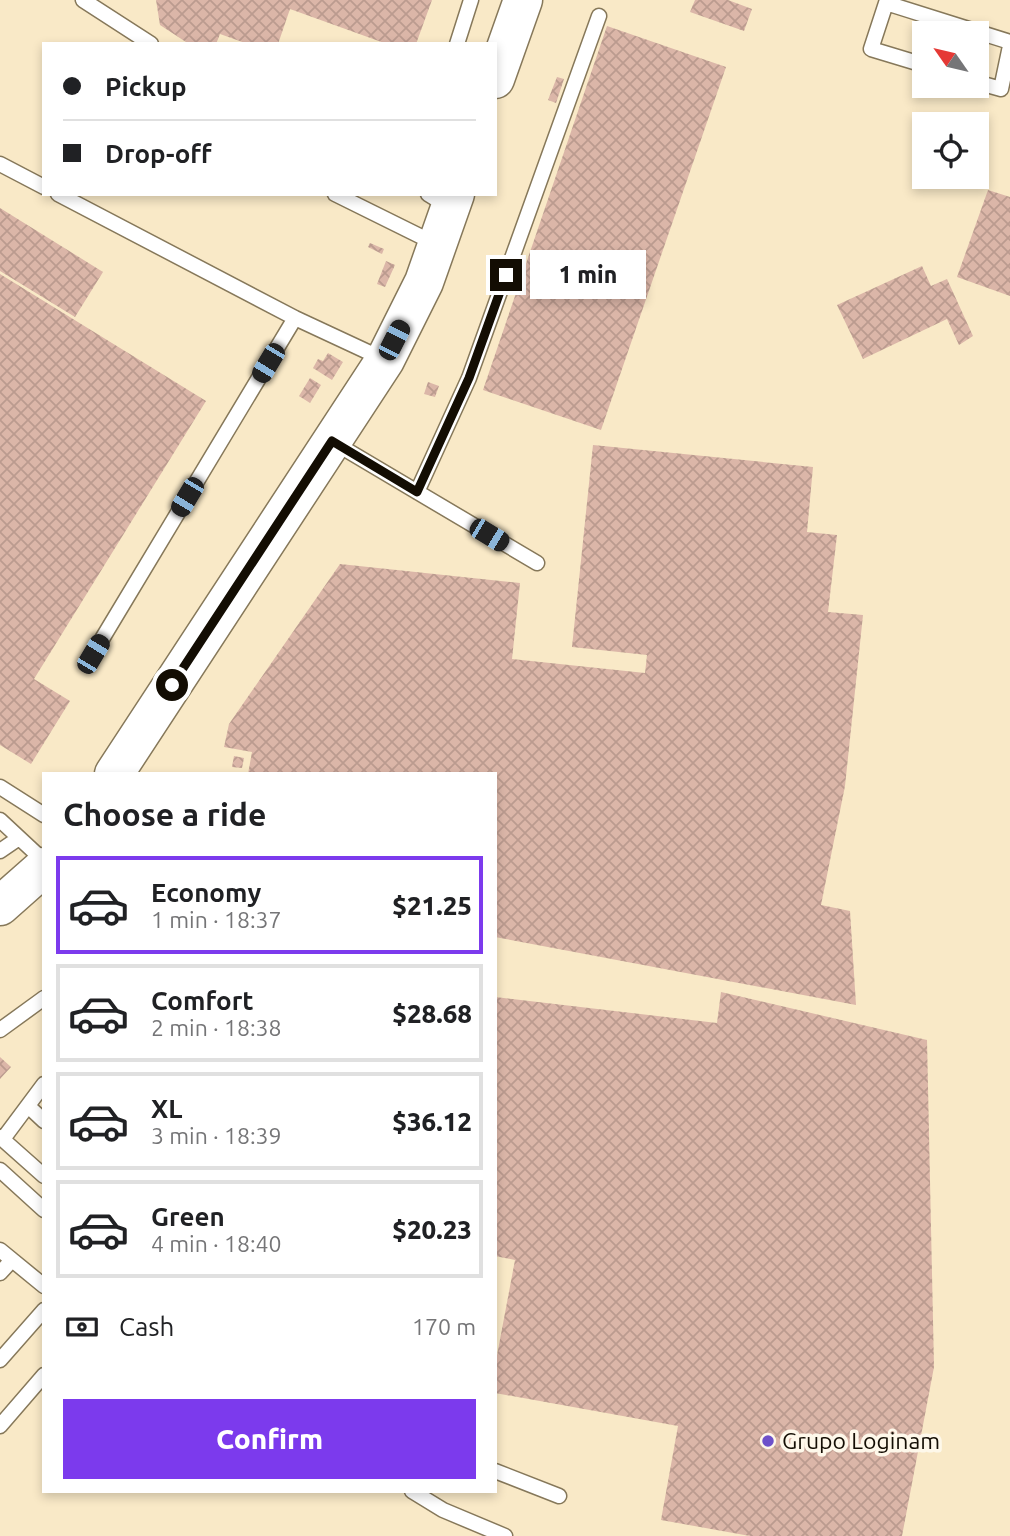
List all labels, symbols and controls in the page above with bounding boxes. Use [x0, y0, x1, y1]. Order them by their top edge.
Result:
north arrow [912, 21, 989, 98]
map controls [912, 21, 989, 189]
text: Pickup [105, 72, 187, 101]
button: locate [912, 112, 989, 189]
text: Drop-off [105, 139, 212, 168]
callout: 1 min [530, 250, 646, 300]
route end [490, 259, 522, 291]
text: 1 min [559, 262, 617, 287]
car [376, 317, 413, 363]
car [249, 340, 288, 386]
car [168, 474, 207, 520]
car [466, 515, 513, 555]
car [74, 631, 113, 677]
route start [156, 669, 188, 701]
text: Choose a ride [63, 796, 266, 832]
icon: car [67, 874, 130, 937]
text: Economy [151, 878, 261, 907]
text: $21.25 [392, 891, 472, 920]
text: 1 min · 18:37 [151, 907, 282, 932]
icon: car [67, 982, 130, 1045]
text: Comfort [151, 986, 254, 1015]
text: $28.68 [392, 999, 472, 1028]
text: 2 min · 18:38 [151, 1015, 282, 1040]
icon: car [67, 1090, 130, 1153]
text: XL [151, 1094, 182, 1123]
text: $36.12 [392, 1107, 472, 1136]
text: 3 min · 18:39 [151, 1123, 282, 1148]
icon: car [67, 1198, 130, 1261]
text: Green [151, 1202, 225, 1231]
text: $20.23 [392, 1215, 472, 1244]
text: 4 min · 18:40 [151, 1231, 282, 1256]
icon: cash [63, 1308, 101, 1346]
text: Cash [119, 1312, 174, 1341]
text: 170 m [412, 1314, 476, 1339]
button: Confirm [63, 1399, 476, 1479]
place label: Grupo Loginam [782, 1428, 940, 1453]
marker: Grupo Loginam [760, 1433, 776, 1449]

